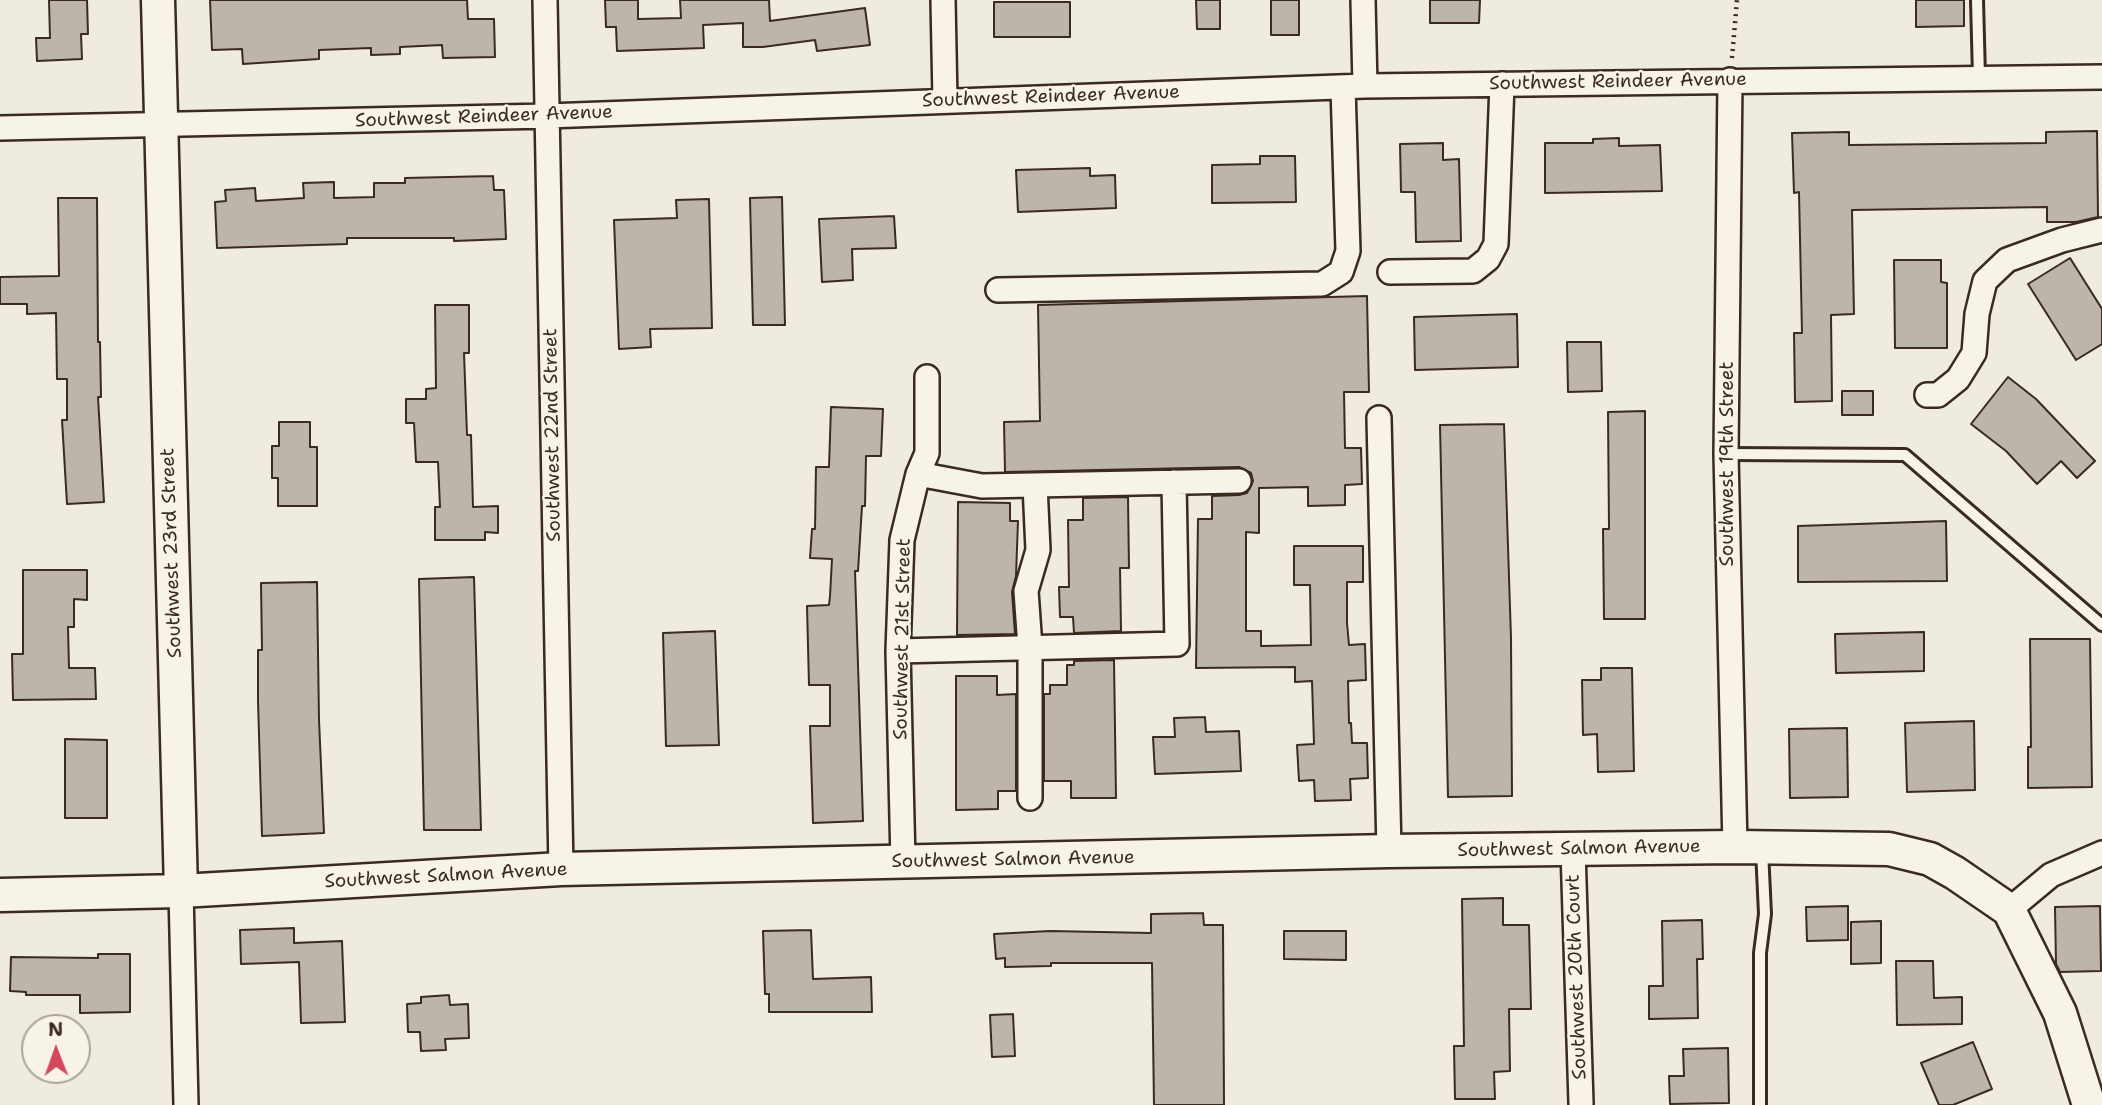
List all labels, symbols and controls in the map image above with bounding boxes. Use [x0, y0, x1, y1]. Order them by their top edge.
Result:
street label: Southwest Reindeer Avenue [1489, 68, 1747, 96]
street label: Southwest Reindeer Avenue [922, 81, 1180, 113]
street label: Southwest Reindeer Avenue [355, 101, 613, 133]
street label: Southwest 22nd Street [540, 328, 566, 542]
street label: Southwest 19th Street [1717, 361, 1739, 567]
street label: Southwest 23rd Street [157, 447, 187, 659]
street label: Southwest 21st Street [890, 538, 916, 740]
street label: Southwest Salmon Avenue [1457, 835, 1701, 863]
street label: Southwest Salmon Avenue [891, 846, 1135, 874]
street label: Southwest Salmon Avenue [324, 858, 568, 894]
street label: Southwest 20th Court [1562, 874, 1592, 1080]
north arrow [21, 1014, 91, 1084]
text: N [48, 1017, 63, 1042]

